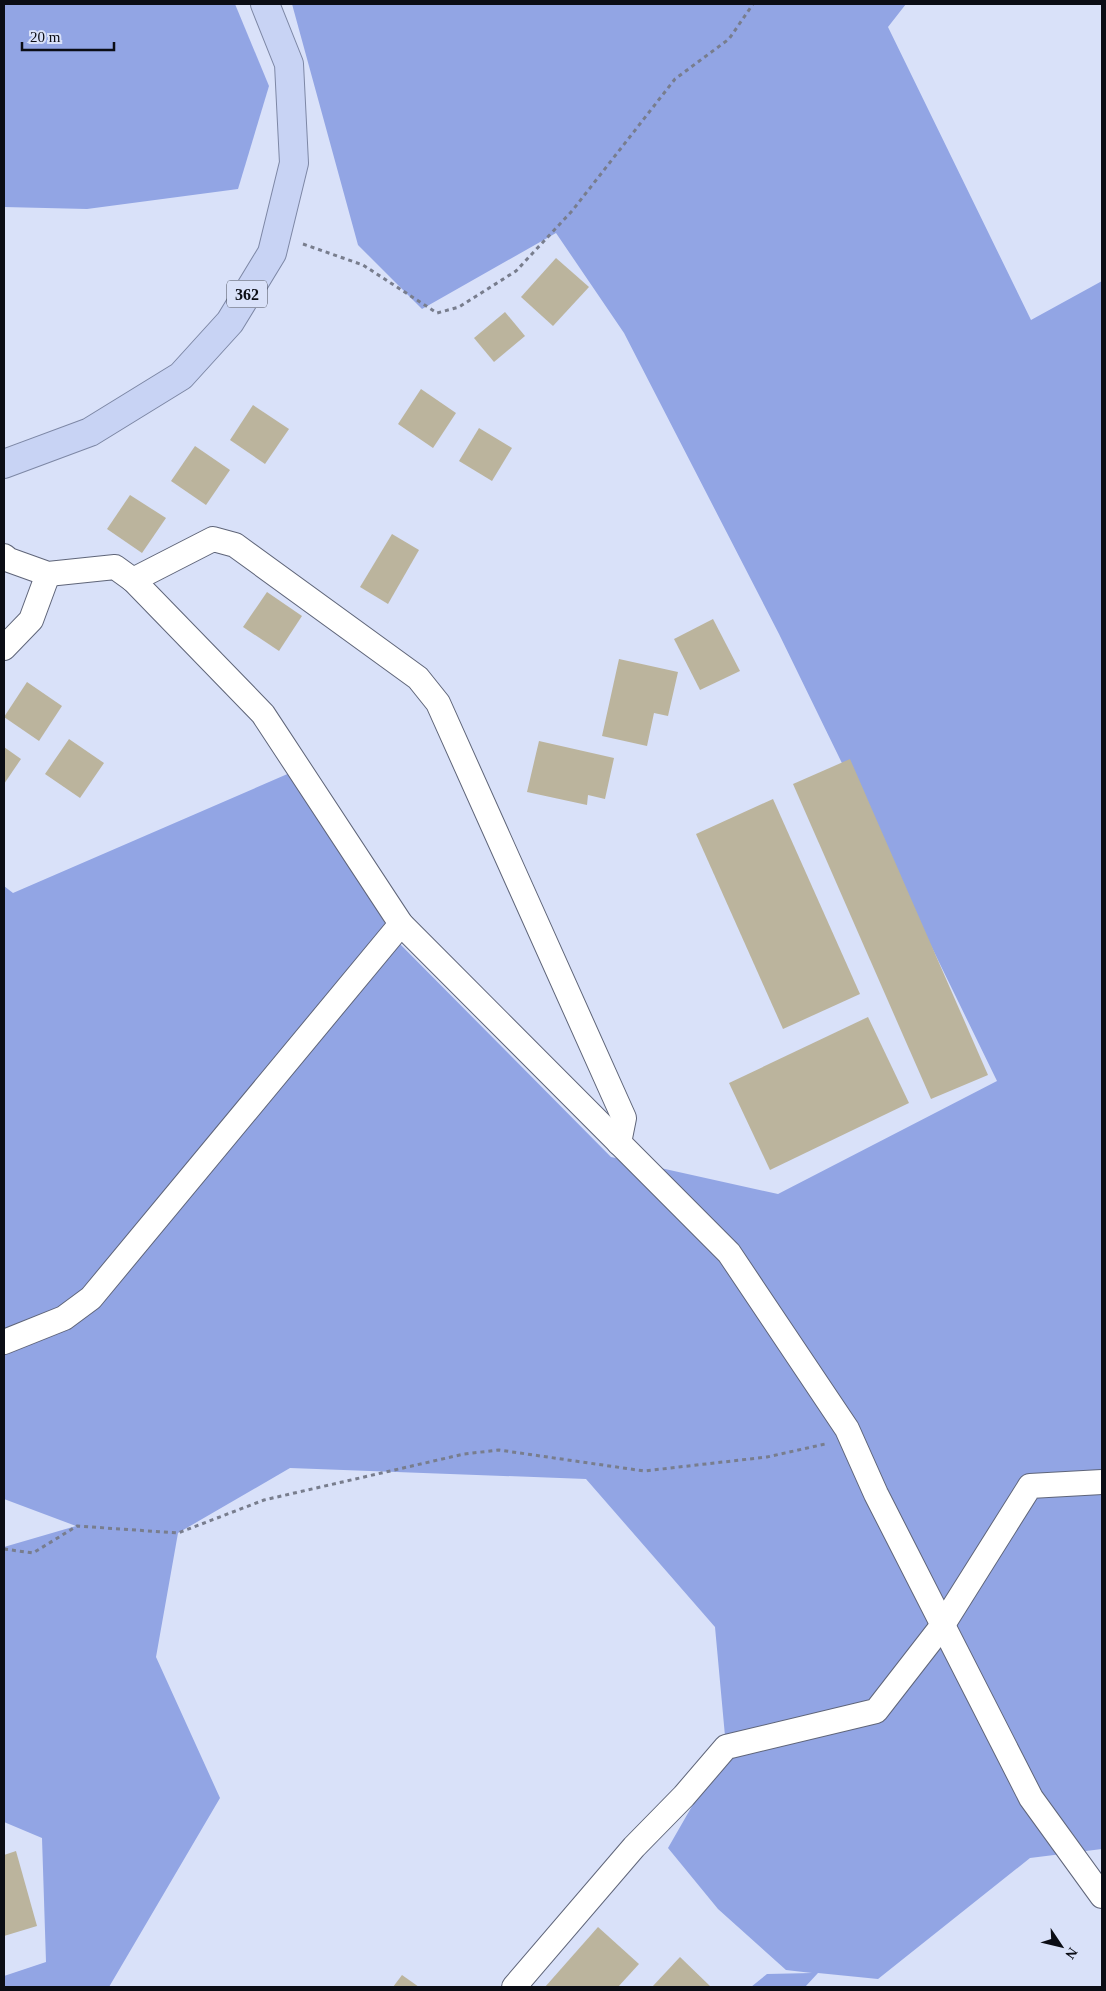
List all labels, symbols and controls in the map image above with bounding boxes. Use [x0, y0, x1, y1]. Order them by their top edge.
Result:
scale bar [22, 20, 115, 52]
text: 20 m [30, 29, 61, 45]
road number: 362 [227, 280, 267, 308]
north arrow [1036, 1921, 1086, 1971]
text: N [1062, 1945, 1080, 1962]

